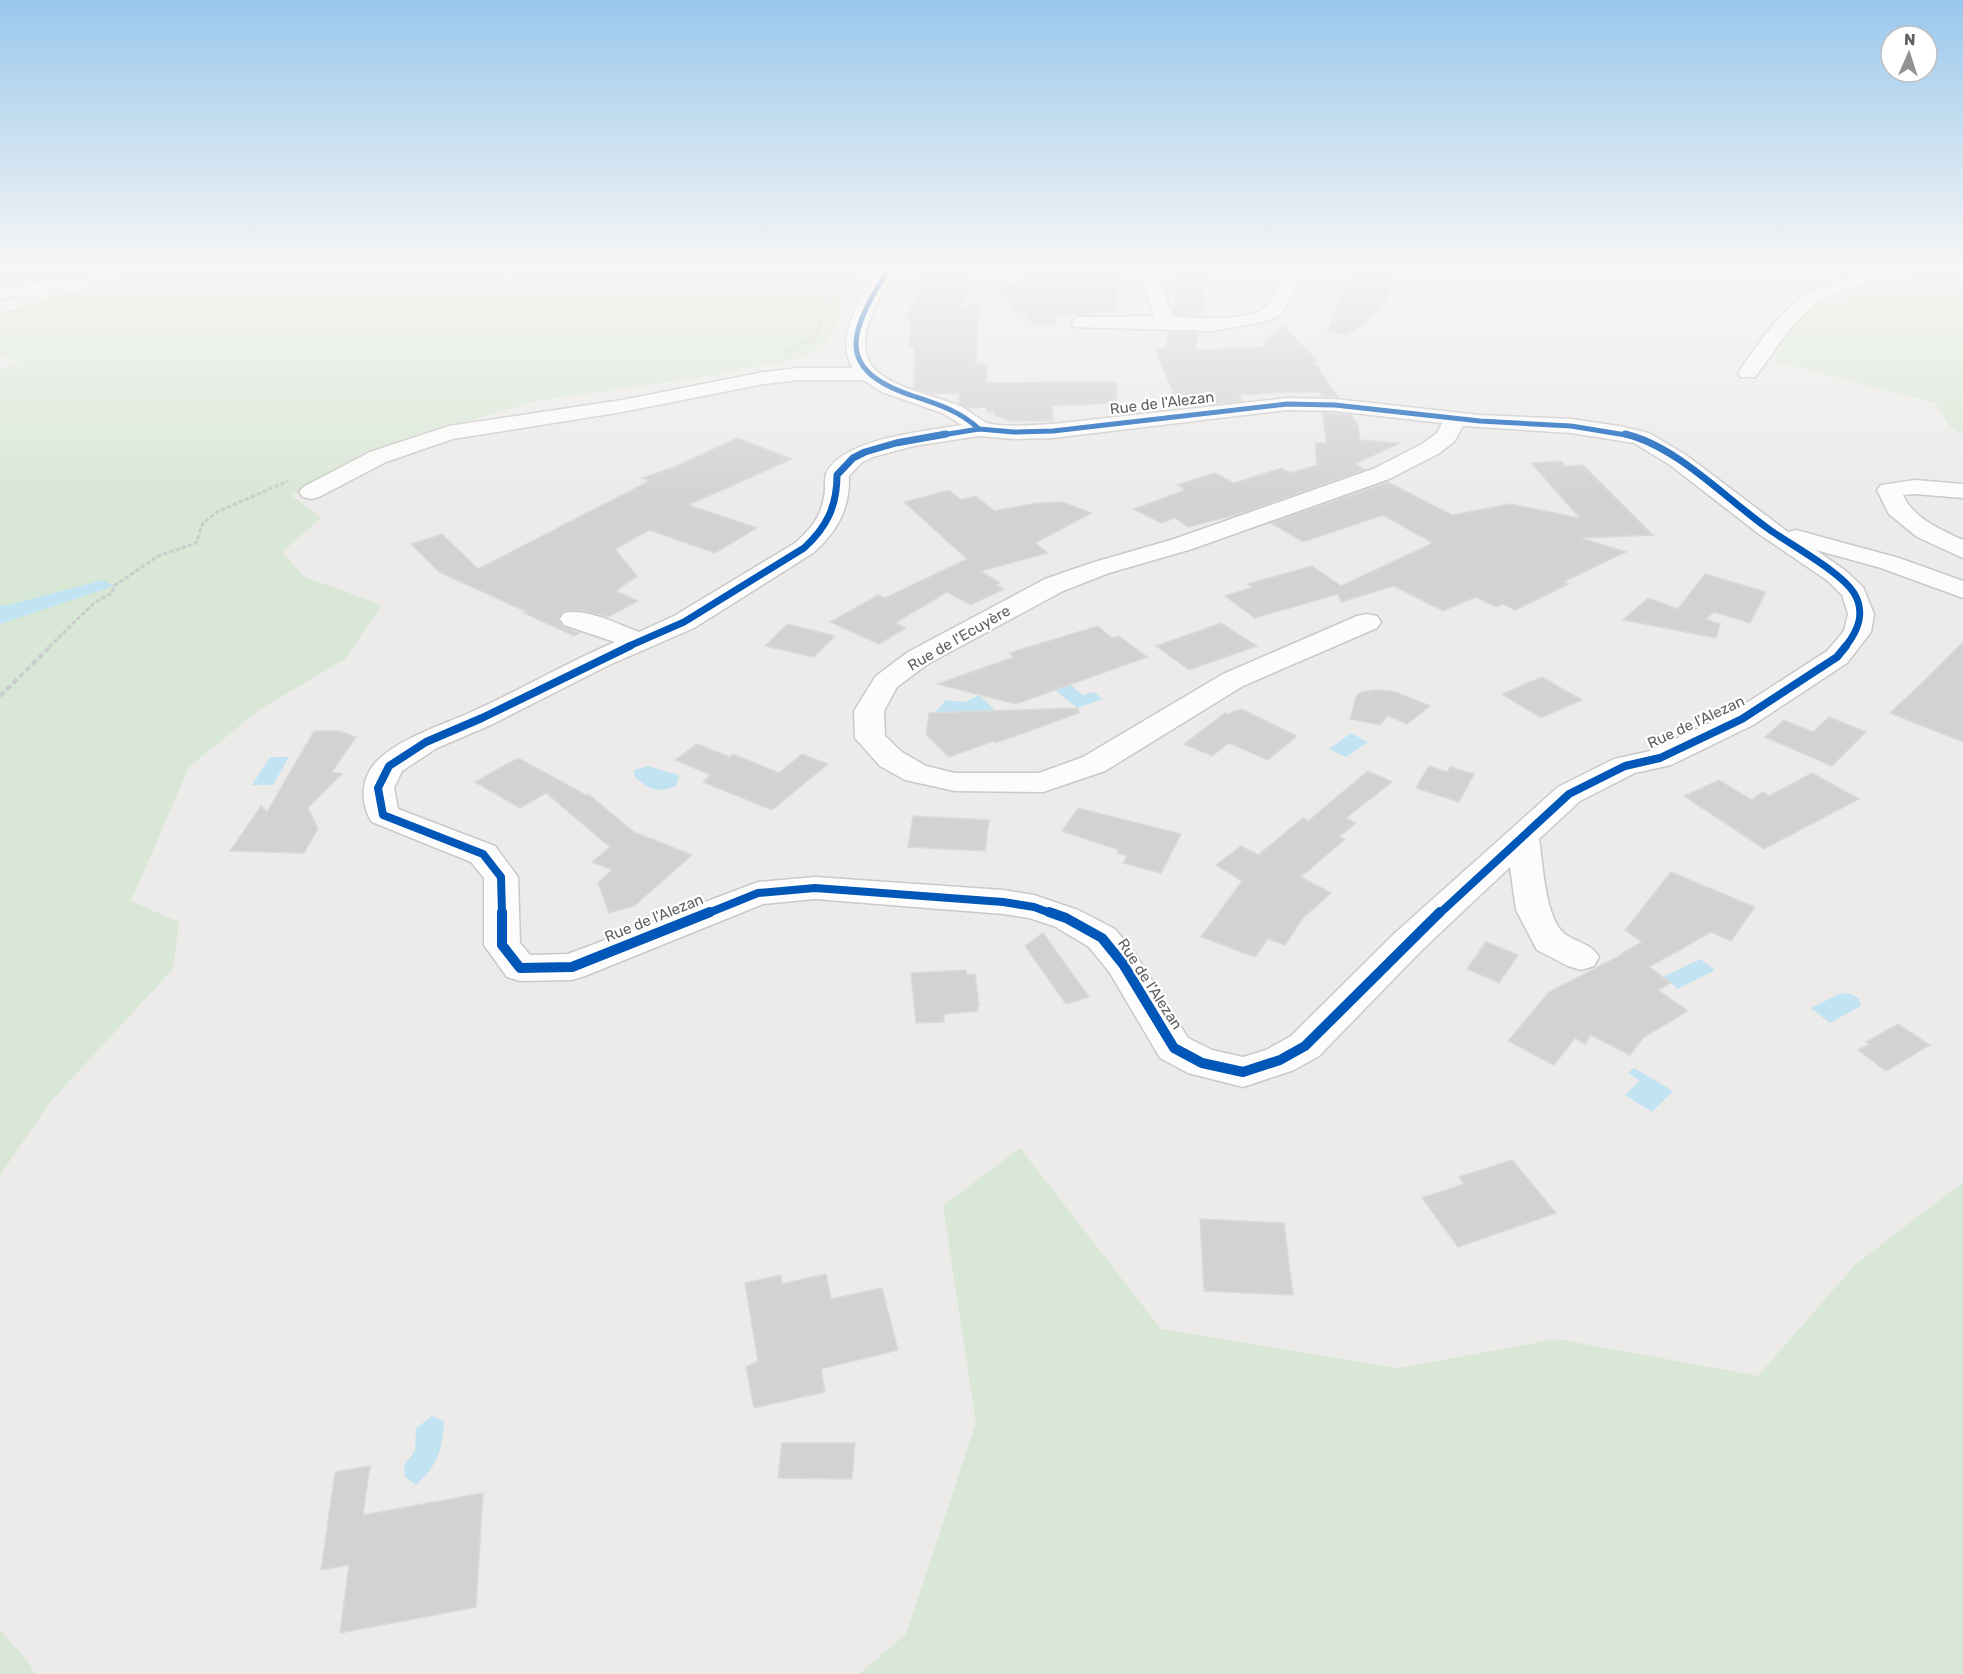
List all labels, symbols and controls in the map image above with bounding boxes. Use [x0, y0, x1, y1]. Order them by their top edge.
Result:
north arrow [1879, 24, 1939, 84]
text: N [1904, 30, 1916, 49]
street label: Rue de l'Alezan [1109, 388, 1215, 418]
street label: Rue de l'Ecuyère [904, 601, 1014, 675]
street label: Rue de l'Alezan [1645, 692, 1747, 752]
street label: Rue de l'Alezan [602, 890, 706, 946]
street label: Rue de l'Alezan [1114, 935, 1186, 1033]

